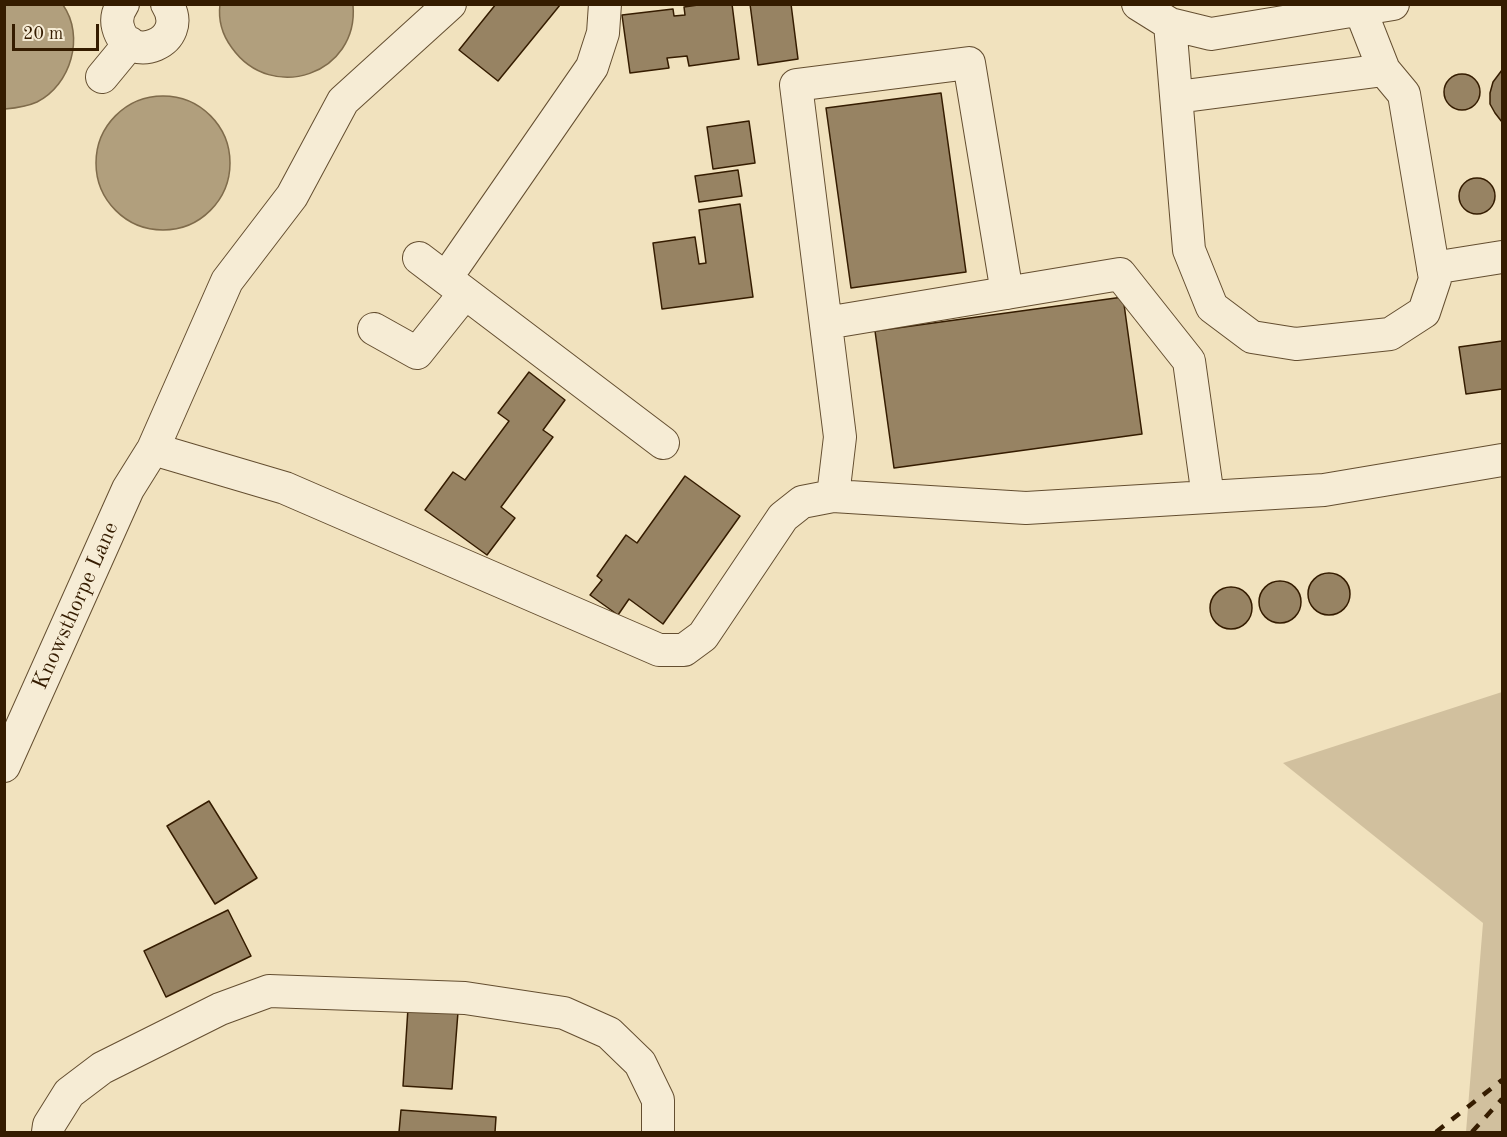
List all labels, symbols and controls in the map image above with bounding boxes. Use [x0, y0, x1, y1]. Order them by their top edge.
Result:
scale bar [15, 12, 102, 50]
text: 20 m [23, 25, 63, 43]
street label: Knowsthorpe Lane [27, 518, 125, 694]

